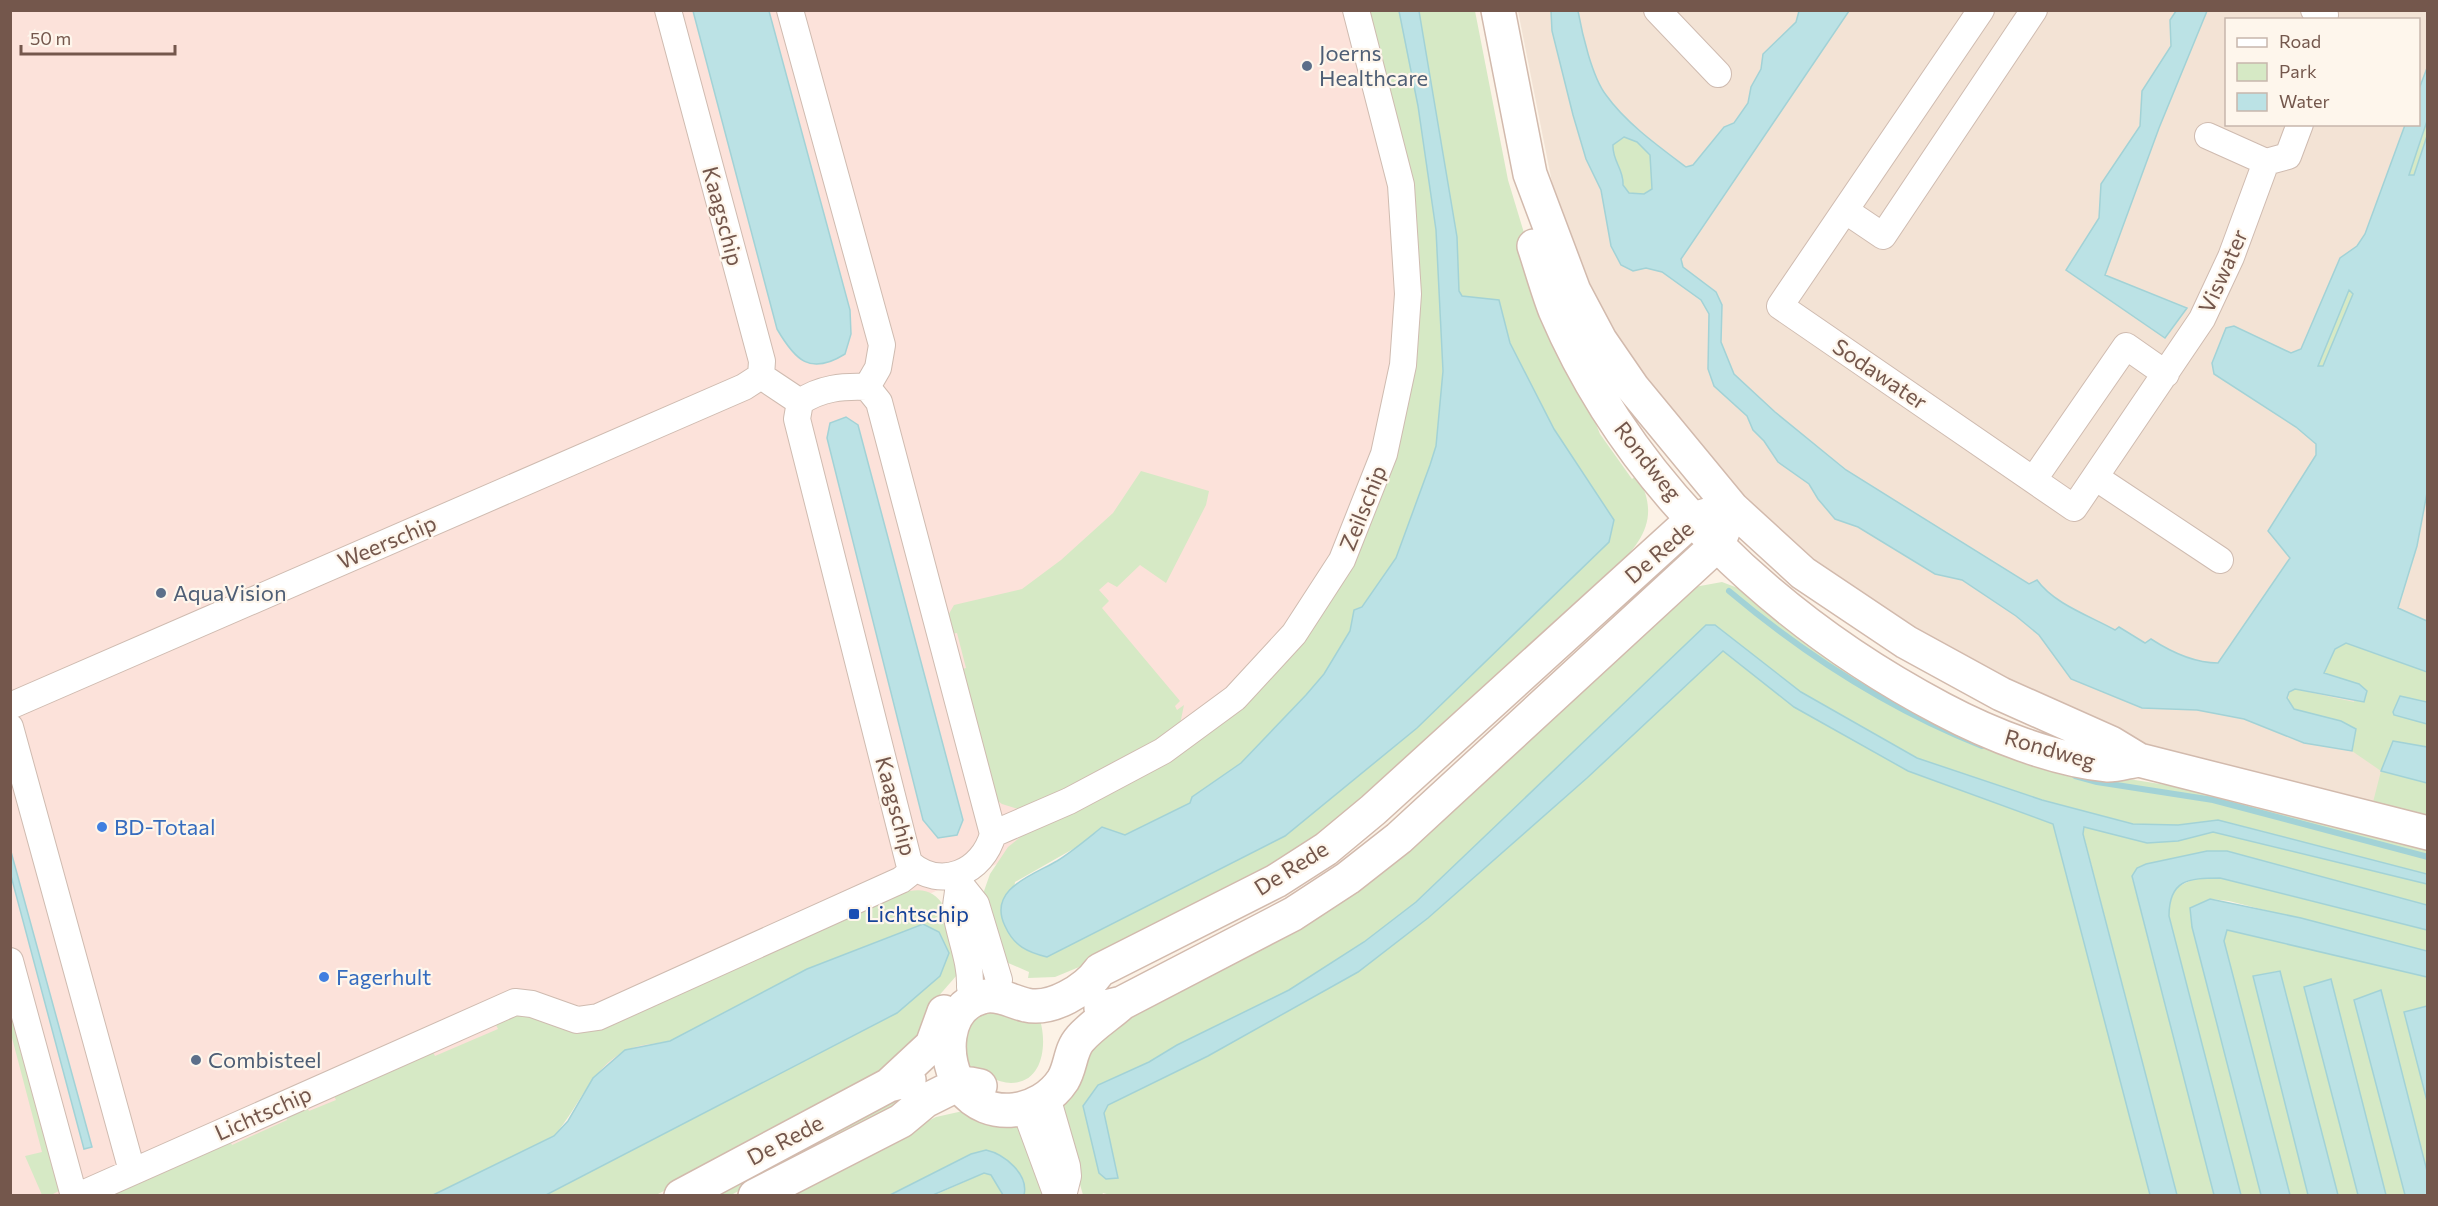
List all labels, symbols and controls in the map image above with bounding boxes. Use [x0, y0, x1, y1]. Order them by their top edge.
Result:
scale bar [21, 18, 176, 56]
legend [2225, 18, 2420, 126]
text: 50 m [30, 27, 71, 49]
text: Road [2279, 30, 2321, 52]
place label: Joerns Healthcare [1319, 39, 1428, 91]
marker: Joerns Healthcare [1300, 59, 1314, 73]
text: Park [2279, 60, 2317, 82]
text: Water [2279, 90, 2330, 112]
street label: Kaagschip [697, 163, 750, 269]
street label: Viswater [2192, 225, 2253, 317]
street label: Sodawater [1828, 332, 1933, 415]
street label: Rondweg [1609, 416, 1688, 506]
street label: Zeilschip [1333, 461, 1392, 554]
street label: Weerschip [333, 509, 440, 574]
street label: De Rede [1619, 515, 1698, 589]
place label: AquaVision [173, 579, 287, 606]
marker: AquaVision [154, 586, 168, 600]
street label: Rondweg [2002, 723, 2099, 774]
street label: Kaagschip [870, 753, 923, 859]
place label: BD-Totaal [114, 813, 215, 840]
marker: BD-Totaal [95, 820, 109, 834]
street label: De Rede [1249, 834, 1333, 901]
place label: Lichtschip [866, 900, 969, 927]
marker: Lichtschip [847, 907, 861, 921]
place label: Fagerhult [336, 963, 431, 990]
marker: Fagerhult [317, 970, 331, 984]
place label: Combisteel [208, 1046, 322, 1073]
marker: Combisteel [189, 1053, 203, 1067]
street label: Lichtschip [210, 1079, 315, 1146]
street label: De Rede [742, 1108, 827, 1171]

